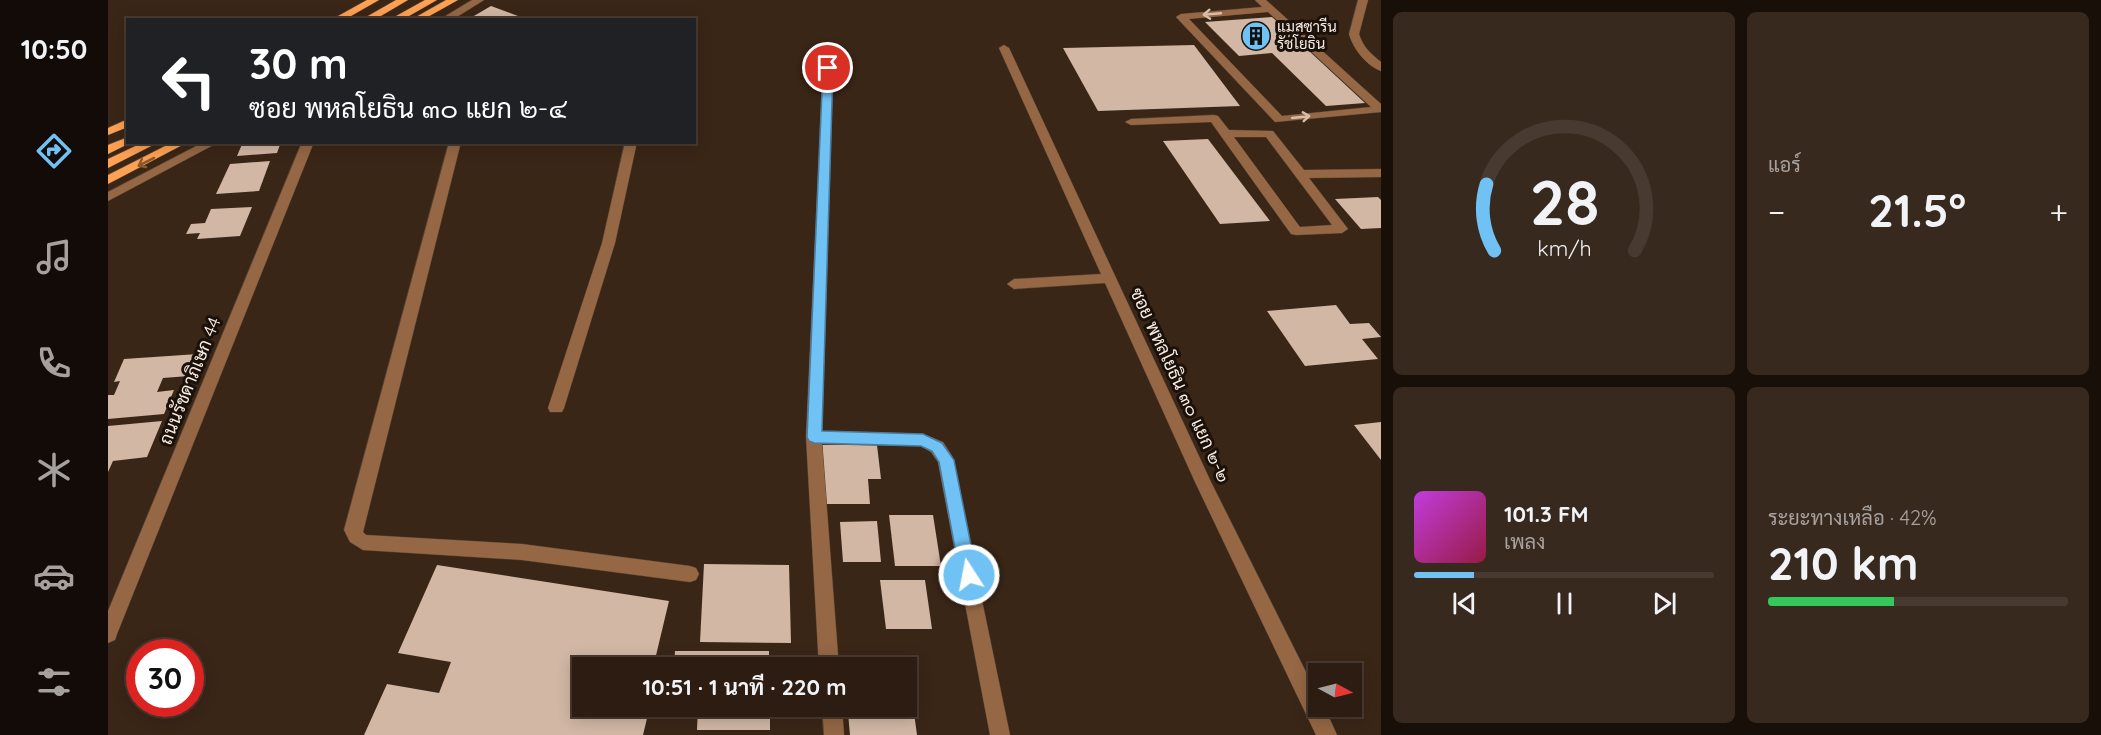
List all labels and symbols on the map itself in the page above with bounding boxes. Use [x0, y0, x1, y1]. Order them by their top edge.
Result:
one-way arrow [1202, 9, 1222, 20]
place label: แมสซารีน รัชโยธิน [1277, 17, 1337, 53]
building icon: แมสซารีน รัชโยธิน [1240, 20, 1272, 52]
pin [802, 42, 853, 93]
one-way arrow [1290, 111, 1310, 122]
one-way arrow [137, 156, 155, 168]
street label: ซอย พหลโยธิน ๓๐ แยก ๒-๒ [1125, 283, 1237, 486]
street label: ถนนรัชดาภิเษก 44 [153, 314, 226, 448]
position arrow [937, 543, 1001, 607]
speed limit sign: 30 [126, 639, 204, 717]
north arrow [1308, 663, 1362, 717]

